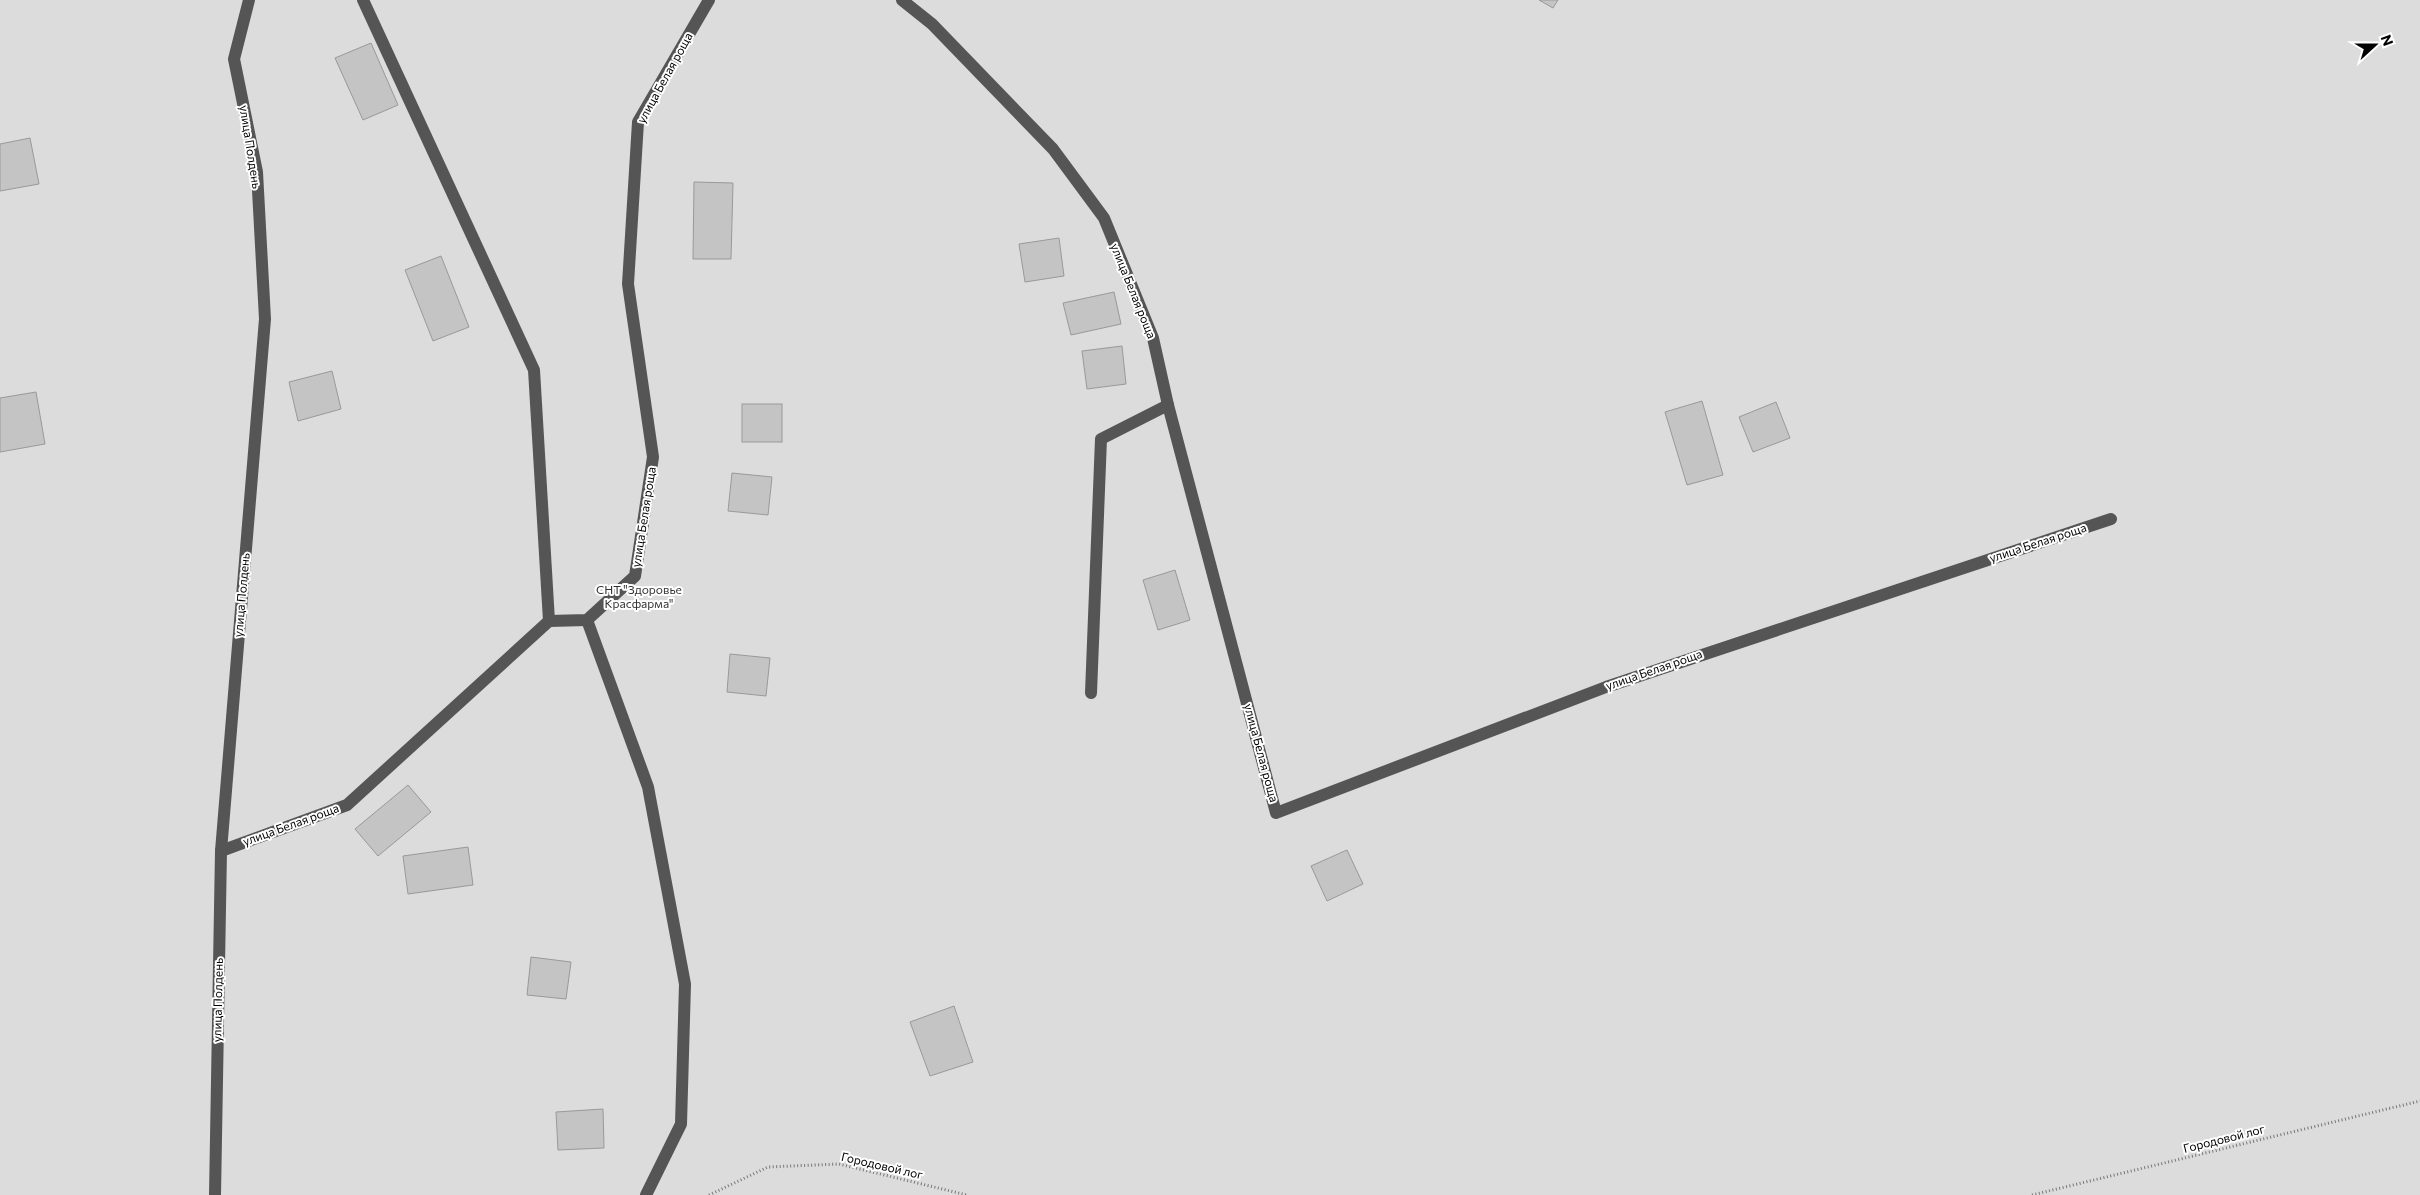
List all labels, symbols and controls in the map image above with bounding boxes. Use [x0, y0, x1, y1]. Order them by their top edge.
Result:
north arrow [2350, 20, 2400, 70]
street label: улица Белая роща [633, 30, 695, 125]
text: N [2378, 32, 2397, 48]
street label: улица Полдень [237, 104, 265, 190]
street label: улица Белая роща [1108, 241, 1159, 340]
street label: улица Белая роща [628, 466, 658, 568]
street label: улица Белая роща [1987, 520, 2088, 564]
street label: улица Полдень [230, 552, 252, 638]
park label: СНТ "Здоровье Красфарма" [596, 582, 682, 610]
street label: улица Белая роща [1604, 646, 1704, 692]
street label: улица Белая роща [1242, 702, 1282, 803]
street label: улица Белая роща [241, 800, 341, 848]
street label: улица Полдень [209, 958, 225, 1042]
street label: Городовой лог [2182, 1121, 2266, 1155]
street label: Городовой лог [840, 1149, 924, 1181]

